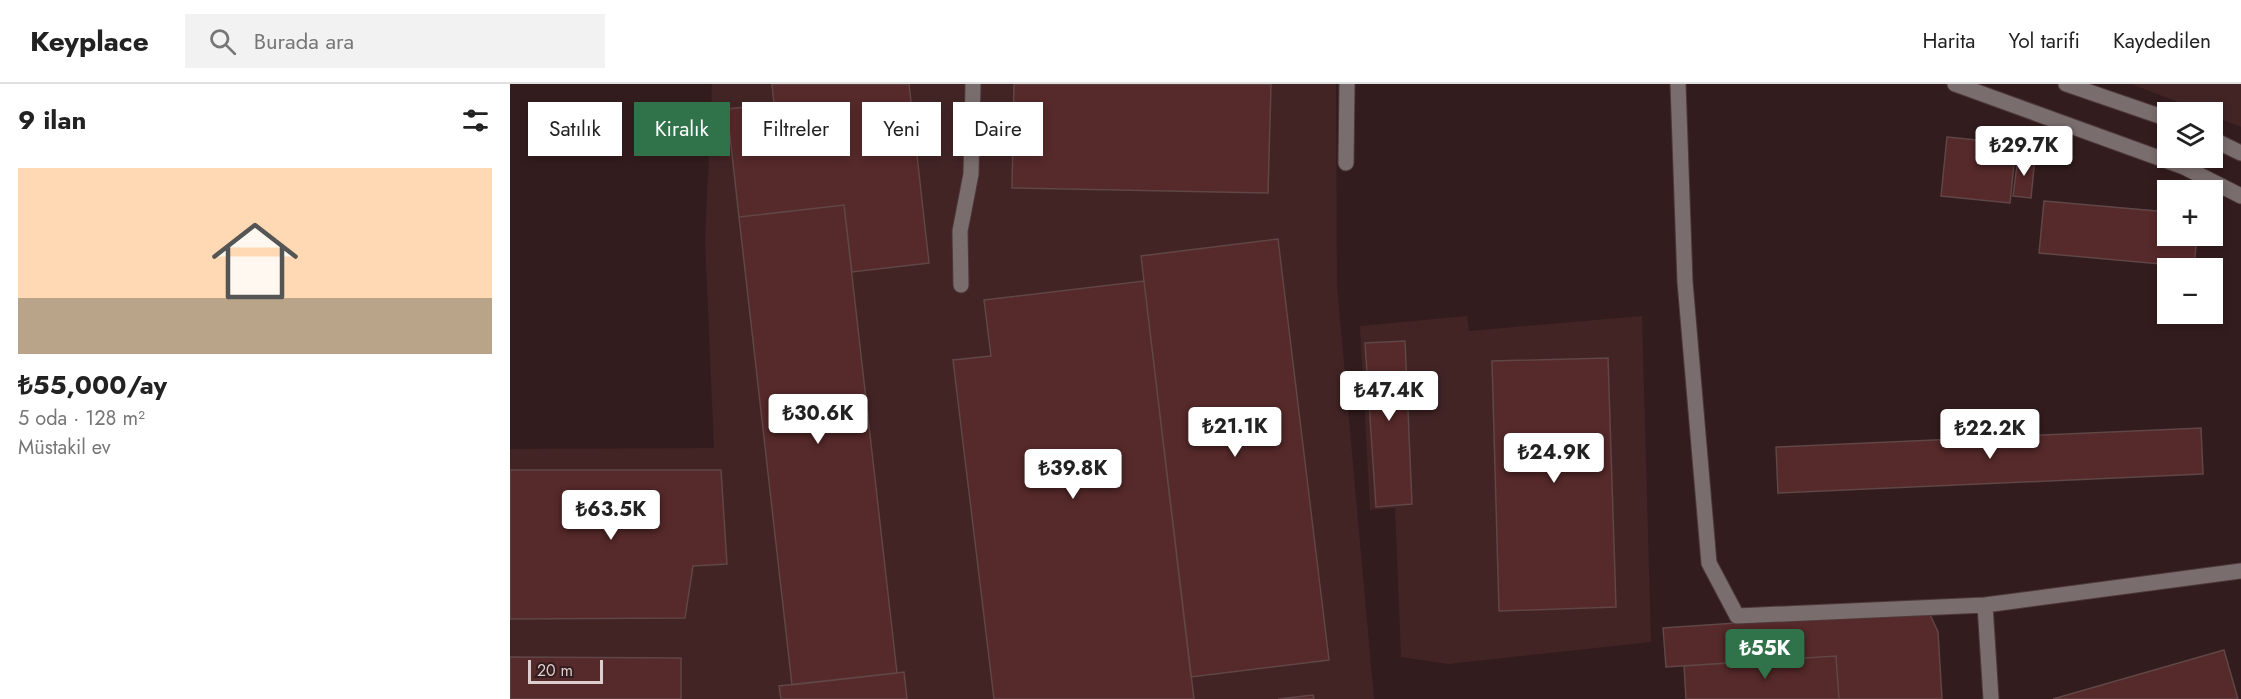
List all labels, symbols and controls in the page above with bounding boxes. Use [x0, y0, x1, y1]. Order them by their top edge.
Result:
search box [185, 14, 605, 68]
text: Keyplace [30, 21, 149, 62]
icon: search [206, 25, 239, 58]
text: Burada ara [254, 25, 354, 57]
text: Harita [1923, 26, 1975, 56]
text: Yol tarifi [2008, 26, 2080, 56]
text: Kaydedilen [2113, 26, 2211, 56]
text: 9 ilan [18, 101, 86, 139]
chip: Satılık [528, 102, 622, 156]
chip: Kiralık [634, 102, 730, 156]
chip: Filtreler [742, 102, 850, 156]
chip: Yeni [862, 102, 941, 156]
chip: Daire [953, 102, 1043, 156]
map controls [2157, 102, 2223, 324]
button: layers [2157, 102, 2223, 168]
icon: filters [459, 104, 492, 137]
pin: ₺29.7K [1975, 126, 2073, 177]
text: ₺29.7K [1989, 131, 2059, 160]
button: + [2157, 180, 2223, 246]
icon: home [201, 207, 309, 315]
button: − [2157, 258, 2223, 324]
text: ₺55,000/ay [18, 366, 167, 404]
pin: ₺47.4K [1340, 371, 1438, 422]
text: ₺47.4K [1354, 376, 1424, 405]
pin: ₺30.6K [769, 394, 867, 445]
text: ₺30.6K [783, 399, 853, 428]
text: 5 oda · 128 m² [18, 404, 145, 433]
pin: ₺21.1K [1186, 407, 1284, 458]
pin: ₺22.2K [1941, 409, 2039, 460]
text: ₺21.1K [1202, 412, 1268, 441]
text: ₺22.2K [1954, 414, 2026, 443]
text: Müstakil ev [18, 433, 111, 462]
pin: ₺24.9K [1505, 433, 1603, 484]
text: ₺24.9K [1518, 438, 1590, 467]
pin: ₺39.8K [1024, 449, 1122, 500]
text: ₺39.8K [1039, 454, 1107, 483]
pin: ₺63.5K [562, 490, 660, 541]
text: ₺63.5K [576, 495, 646, 524]
pin: ₺55K [1729, 629, 1801, 680]
text: ₺55K [1739, 634, 1791, 663]
scale bar [528, 657, 603, 684]
text: 20 m [537, 659, 573, 682]

